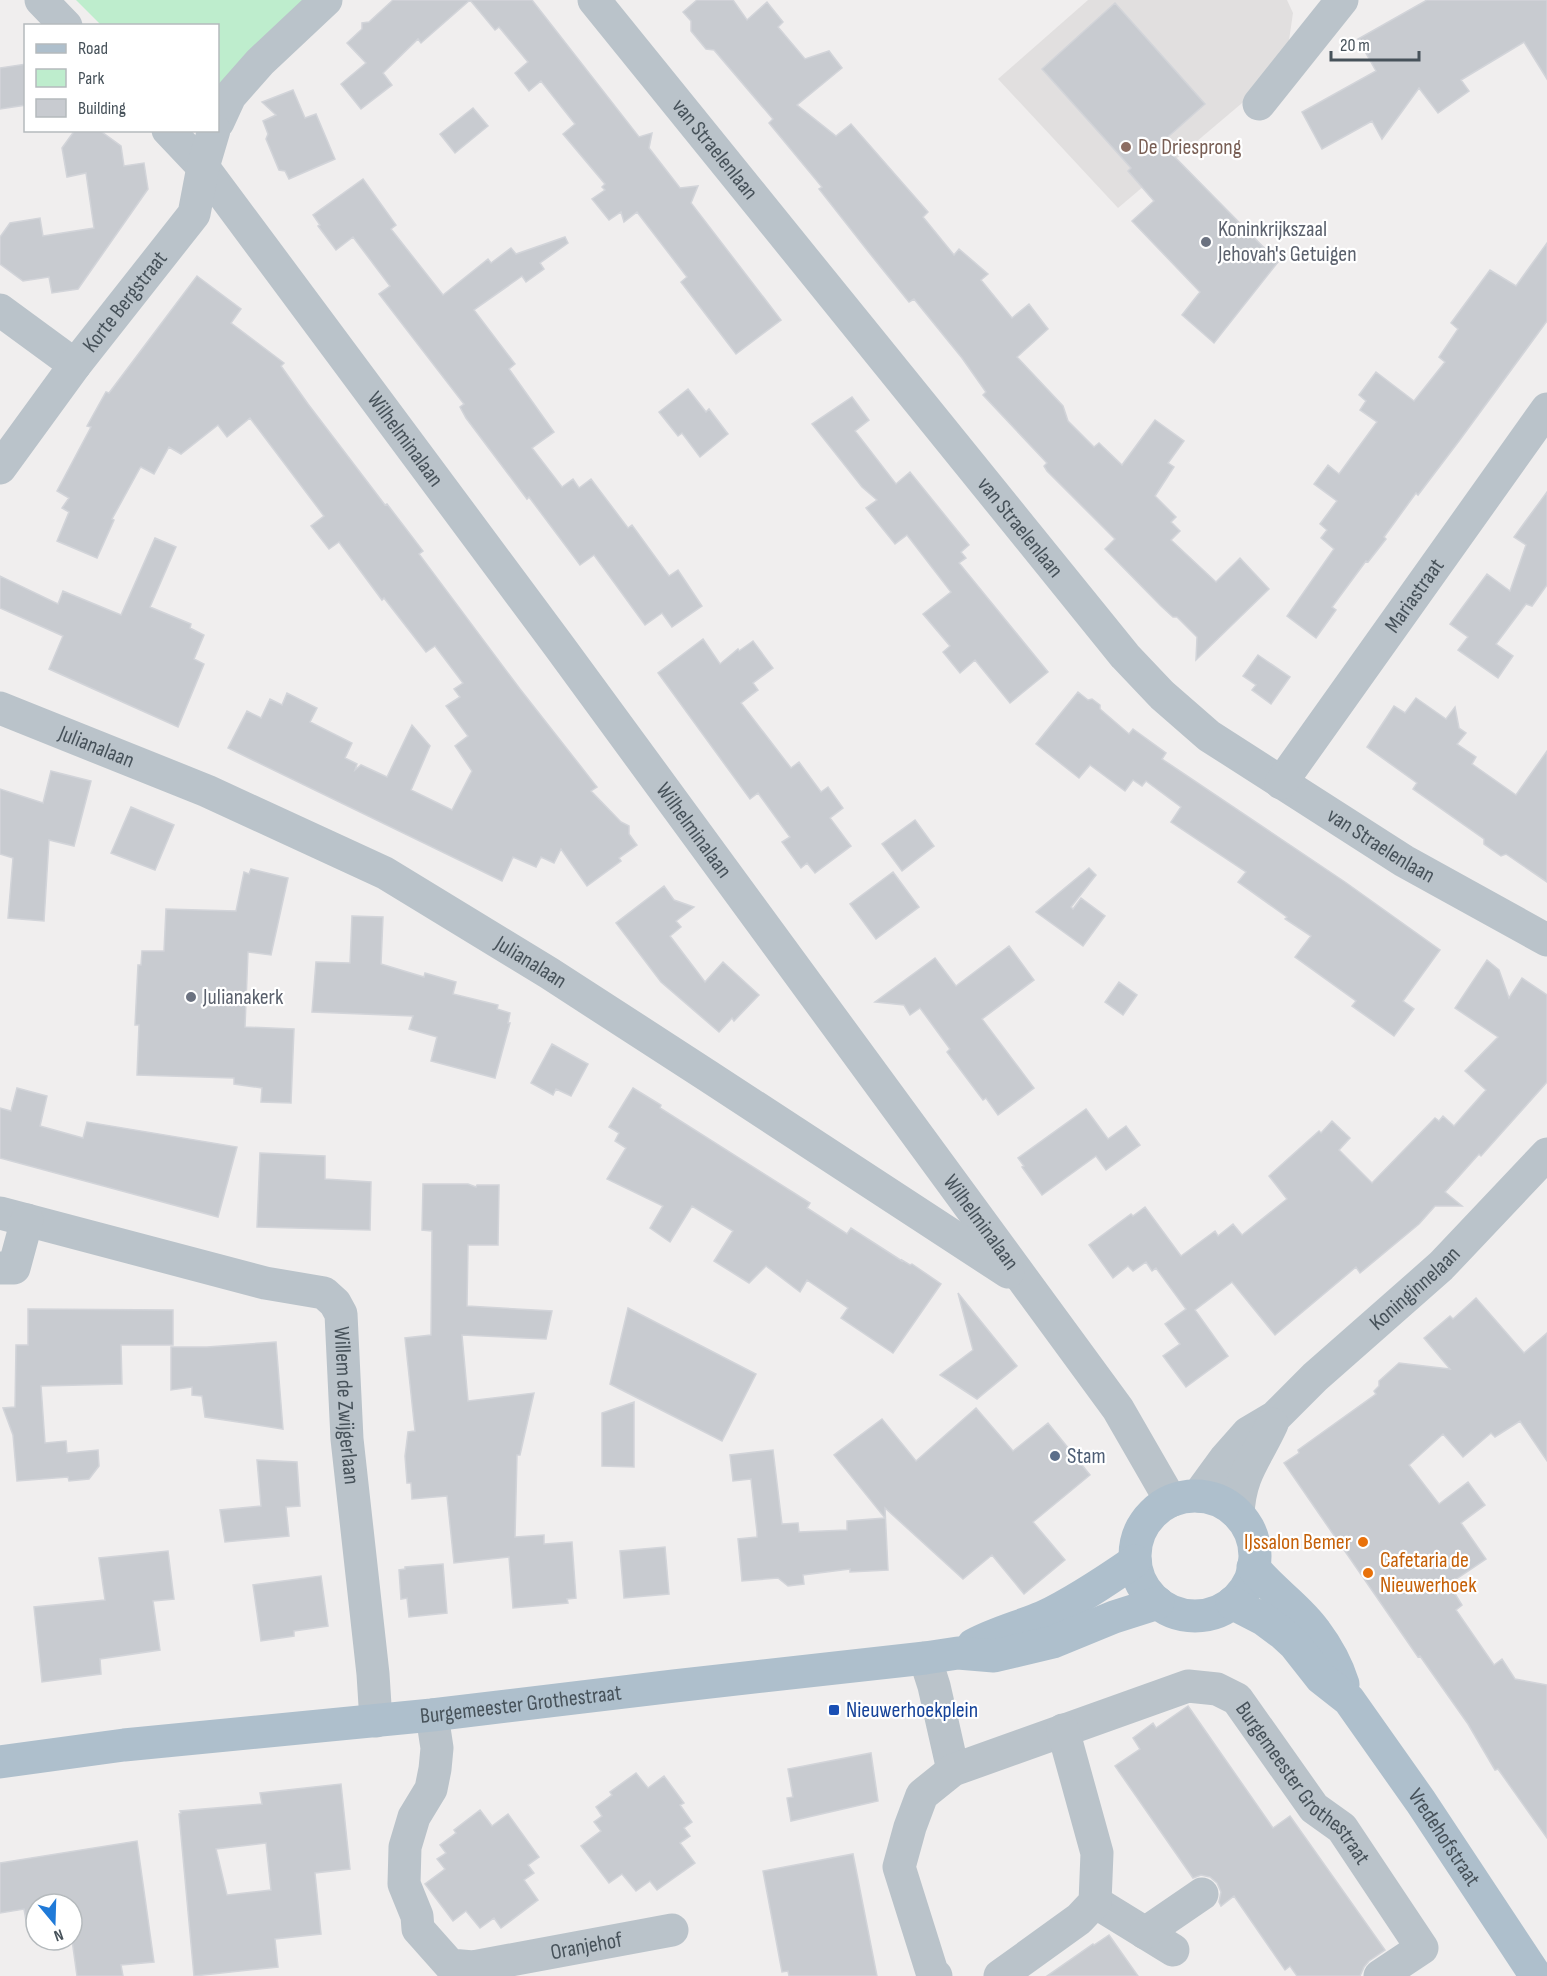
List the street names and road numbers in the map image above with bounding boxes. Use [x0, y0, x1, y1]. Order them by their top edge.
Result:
street label: van Straelenlaan [666, 93, 764, 205]
street label: Korte Bergstraat [77, 245, 173, 358]
street label: Wilhelminalaan [361, 386, 449, 492]
street label: van Straelenlaan [971, 471, 1069, 583]
street label: Mariastraat [1379, 553, 1450, 638]
street label: Julianalaan [54, 719, 138, 774]
street label: Wilhelminalaan [650, 777, 738, 883]
street label: van Straelenlaan [1322, 802, 1440, 889]
street label: Julianalaan [489, 929, 572, 994]
street label: Wilhelminalaan [937, 1169, 1025, 1275]
street label: Koninginnelaan [1364, 1241, 1466, 1336]
street label: Willem de Zwijgerlaan [328, 1326, 365, 1486]
street label: Burgemeester Grothestraat [419, 1679, 623, 1730]
street label: Burgemeester Grothestraat [1230, 1696, 1376, 1870]
street label: Vredehofstraat [1402, 1783, 1487, 1892]
street label: Oranjehof [548, 1926, 625, 1966]

